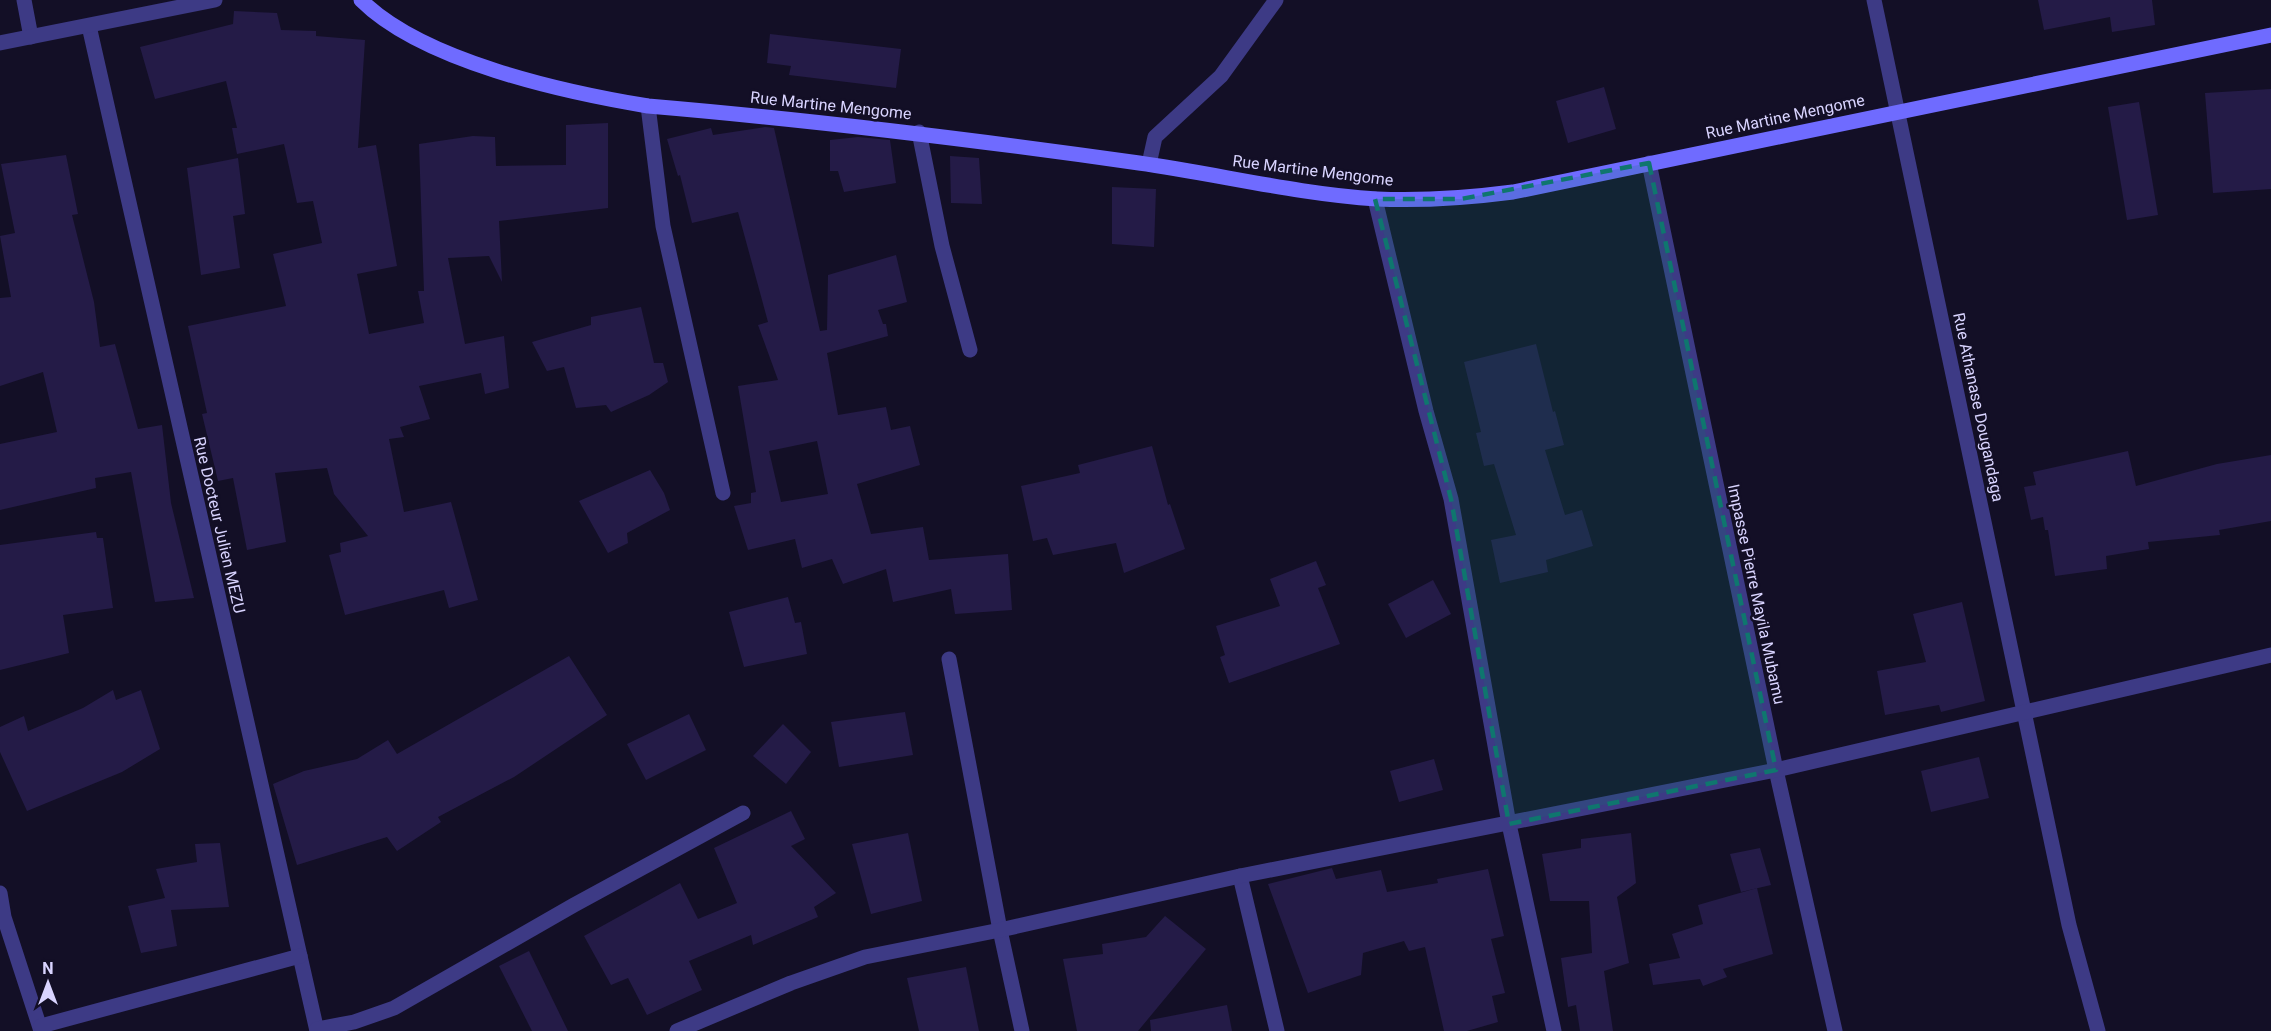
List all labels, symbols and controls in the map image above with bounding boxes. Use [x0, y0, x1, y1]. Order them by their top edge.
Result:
street label: Rue Martine Mengome [749, 88, 912, 123]
street label: Rue Martine Mengome [1704, 90, 1866, 143]
street label: Rue Martine Mengome [1231, 151, 1394, 190]
street label: Rue Athanase Dougandaga [1949, 311, 2008, 503]
street label: Rue Docteur Julien MEZU [190, 435, 249, 615]
street label: Impasse Pierre Mayila Mubamu [1724, 482, 1789, 706]
north arrow [18, 953, 78, 1013]
text: N [42, 959, 54, 978]

